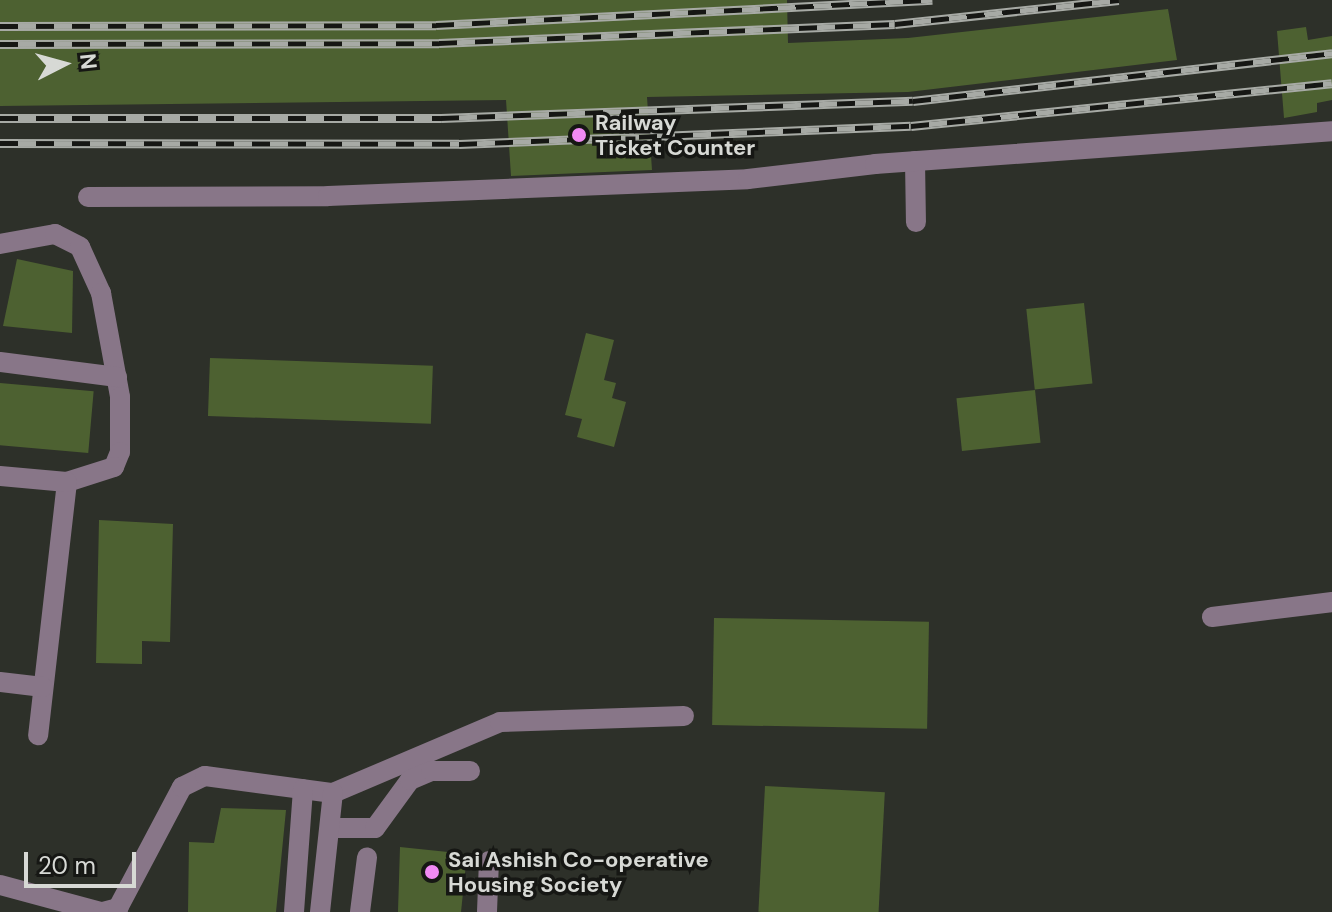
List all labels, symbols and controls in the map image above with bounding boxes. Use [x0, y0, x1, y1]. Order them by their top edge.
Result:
north arrow [24, 24, 104, 104]
text: N [73, 52, 104, 71]
place label: Railway Ticket Counter [595, 109, 755, 160]
marker: Railway Ticket Counter [570, 126, 588, 144]
scale bar [28, 836, 140, 886]
place label: Sai Ashish Co-operative Housing Society [448, 846, 709, 898]
text: 20 m [38, 850, 96, 881]
marker: Sai Ashish Co-operative Housing Society [423, 863, 441, 881]

